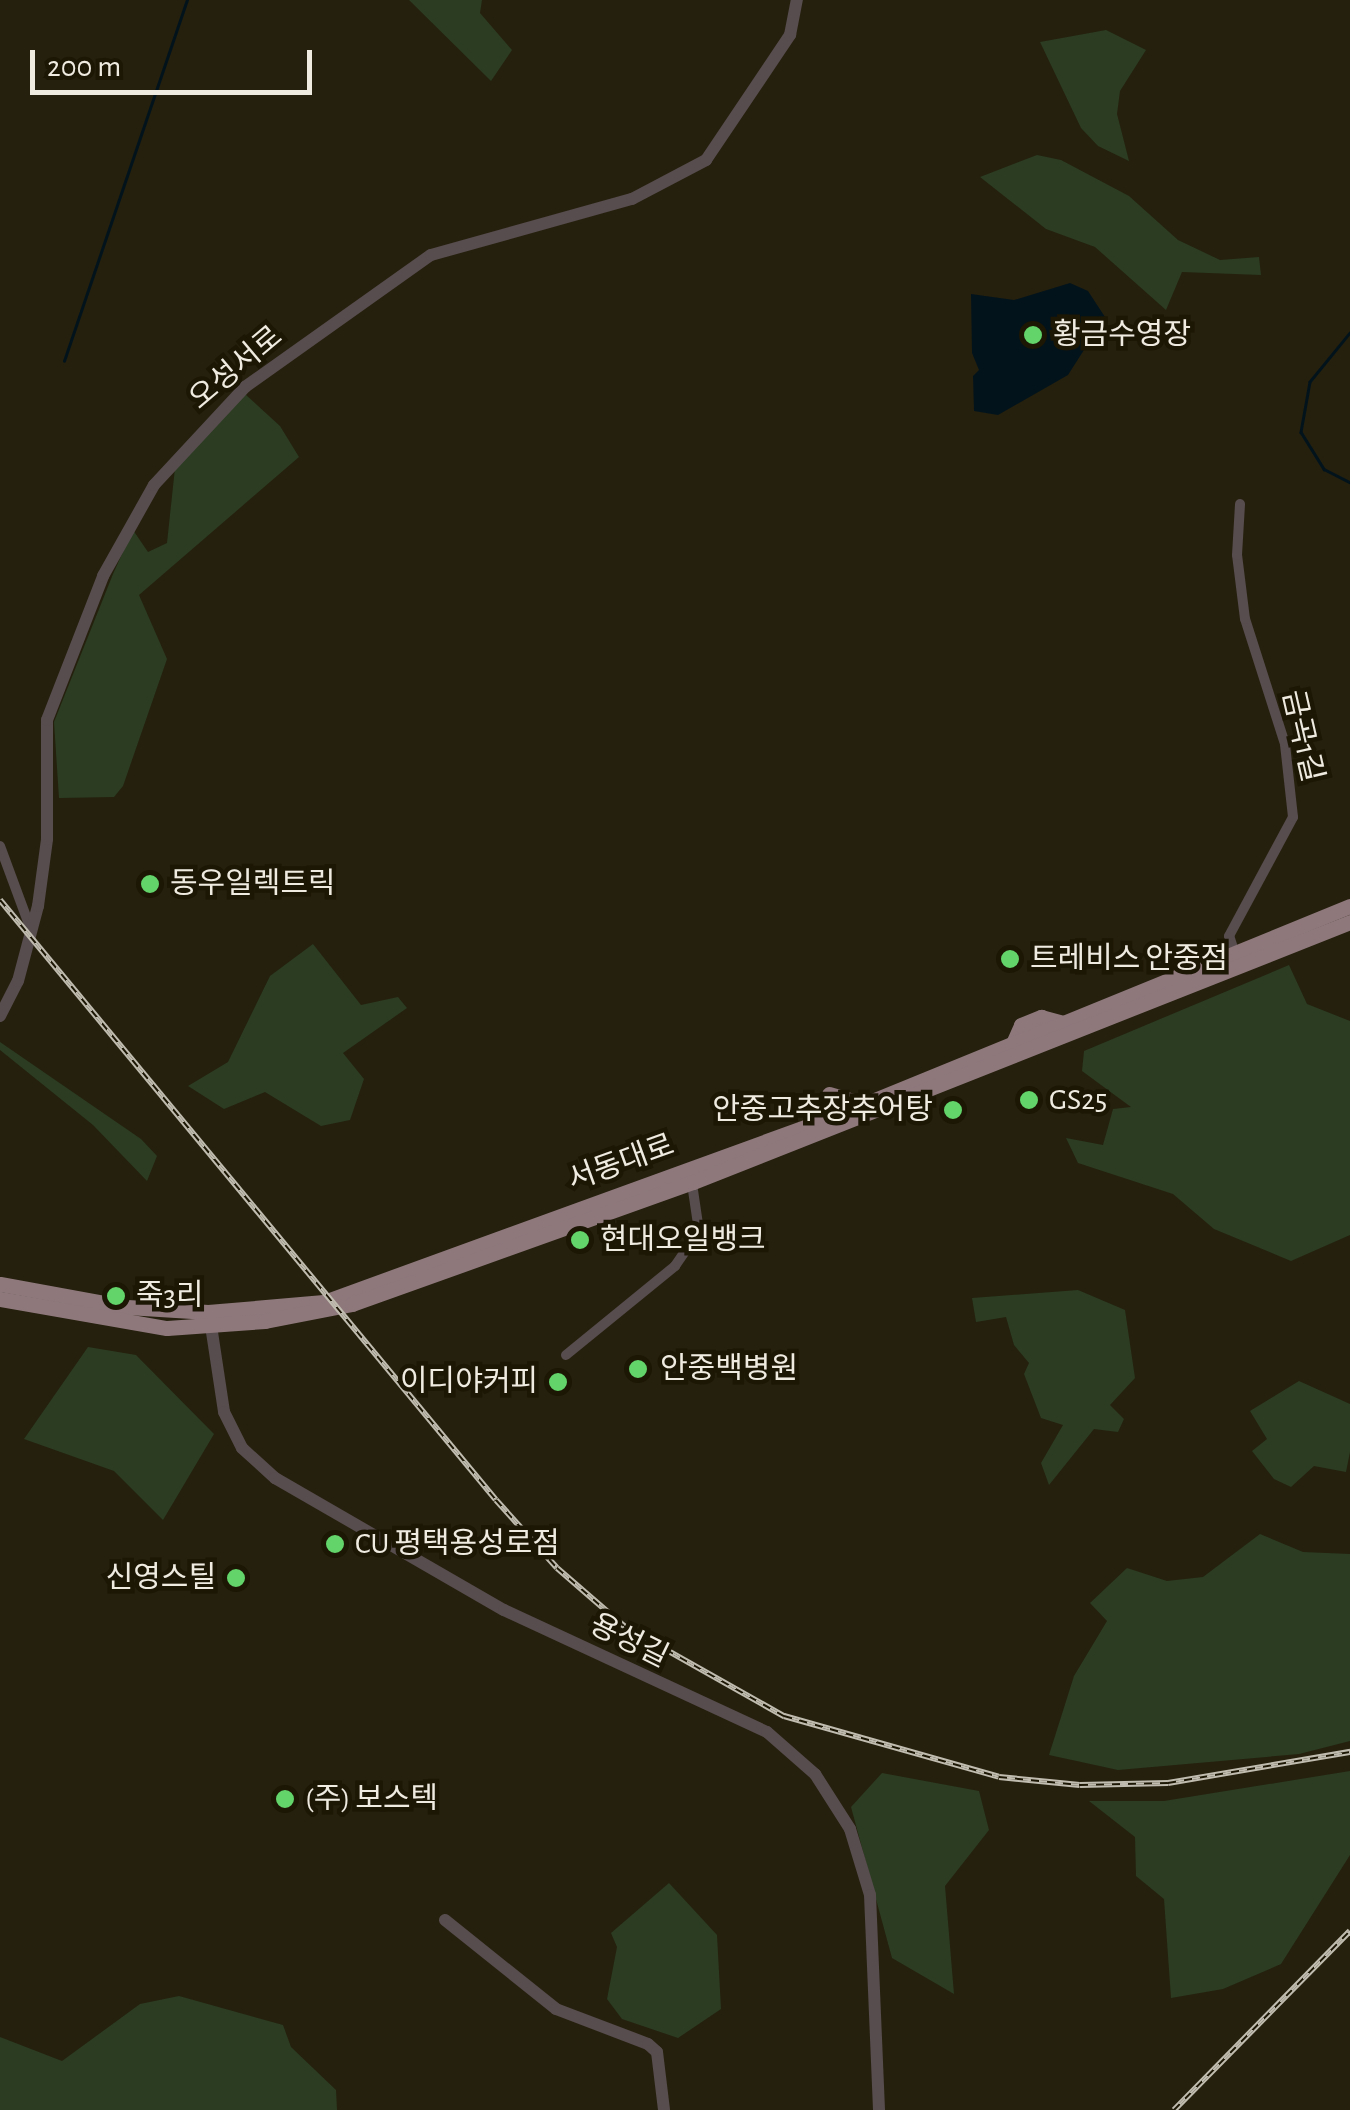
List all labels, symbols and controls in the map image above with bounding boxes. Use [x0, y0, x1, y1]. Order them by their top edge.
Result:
scale bar [35, 30, 318, 92]
text: 200 m [47, 52, 121, 82]
place label: 황금수영장 [1053, 317, 1191, 353]
street label: 오성서로 [182, 319, 290, 417]
marker: 황금수영장 [1022, 324, 1044, 346]
street label: 금곡1길 [1274, 687, 1330, 785]
place label: 동우일렉트릭 [170, 866, 336, 902]
marker: 동우일렉트릭 [139, 873, 161, 895]
place label: 트레비스 안중점 [1030, 941, 1228, 977]
marker: 트레비스 안중점 [999, 948, 1021, 970]
place label: GS25 [1049, 1082, 1107, 1118]
marker: GS25 [1018, 1089, 1040, 1111]
place label: 안중고추장추어탕 [712, 1092, 933, 1128]
marker: 안중고추장추어탕 [942, 1099, 964, 1121]
street label: 서동대로 [563, 1127, 679, 1199]
place label: 현대오일뱅크 [600, 1222, 766, 1258]
marker: 현대오일뱅크 [569, 1229, 591, 1251]
place label: 죽3리 [136, 1278, 204, 1314]
marker: 죽3리 [105, 1285, 127, 1307]
place label: 안중백병원 [660, 1351, 798, 1387]
marker: 안중백병원 [625, 1356, 651, 1382]
place label: 이디야커피 [400, 1364, 538, 1400]
marker: 이디야커피 [547, 1371, 569, 1393]
place label: CU 평택용성로점 [355, 1526, 560, 1562]
marker: CU 평택용성로점 [324, 1533, 346, 1555]
place label: 신영스틸 [106, 1560, 216, 1596]
marker: 신영스틸 [225, 1567, 247, 1589]
street label: 용성길 [584, 1607, 674, 1675]
place label: (주) 보스텍 [305, 1781, 438, 1817]
marker: (주) 보스텍 [274, 1788, 296, 1810]

